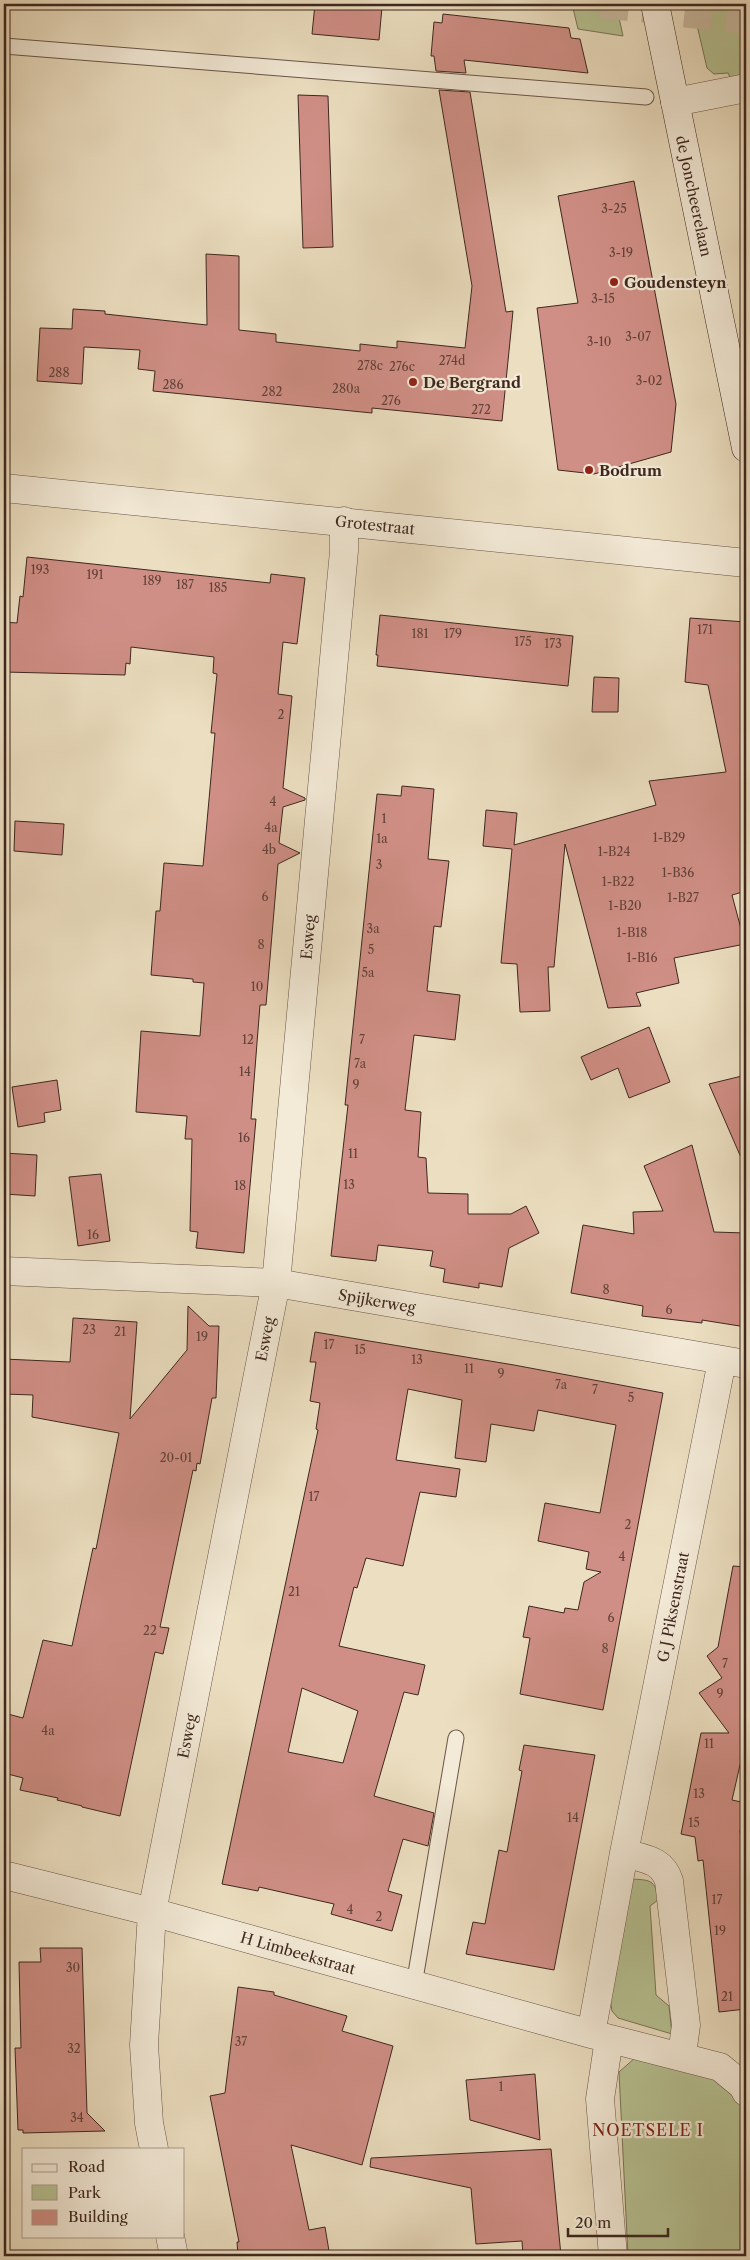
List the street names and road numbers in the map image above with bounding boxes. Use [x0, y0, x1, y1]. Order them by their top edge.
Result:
street label: de Joncheerelaan [672, 134, 716, 259]
street label: Grotestraat [334, 511, 417, 539]
street label: Esweg [297, 914, 319, 960]
street label: Spijkerweg [337, 1285, 417, 1317]
street label: Esweg [251, 1315, 279, 1363]
street label: G J Piksenstraat [653, 1549, 693, 1664]
street label: Esweg [173, 1712, 201, 1760]
street label: H Limbeekstraat [238, 1927, 358, 1979]

